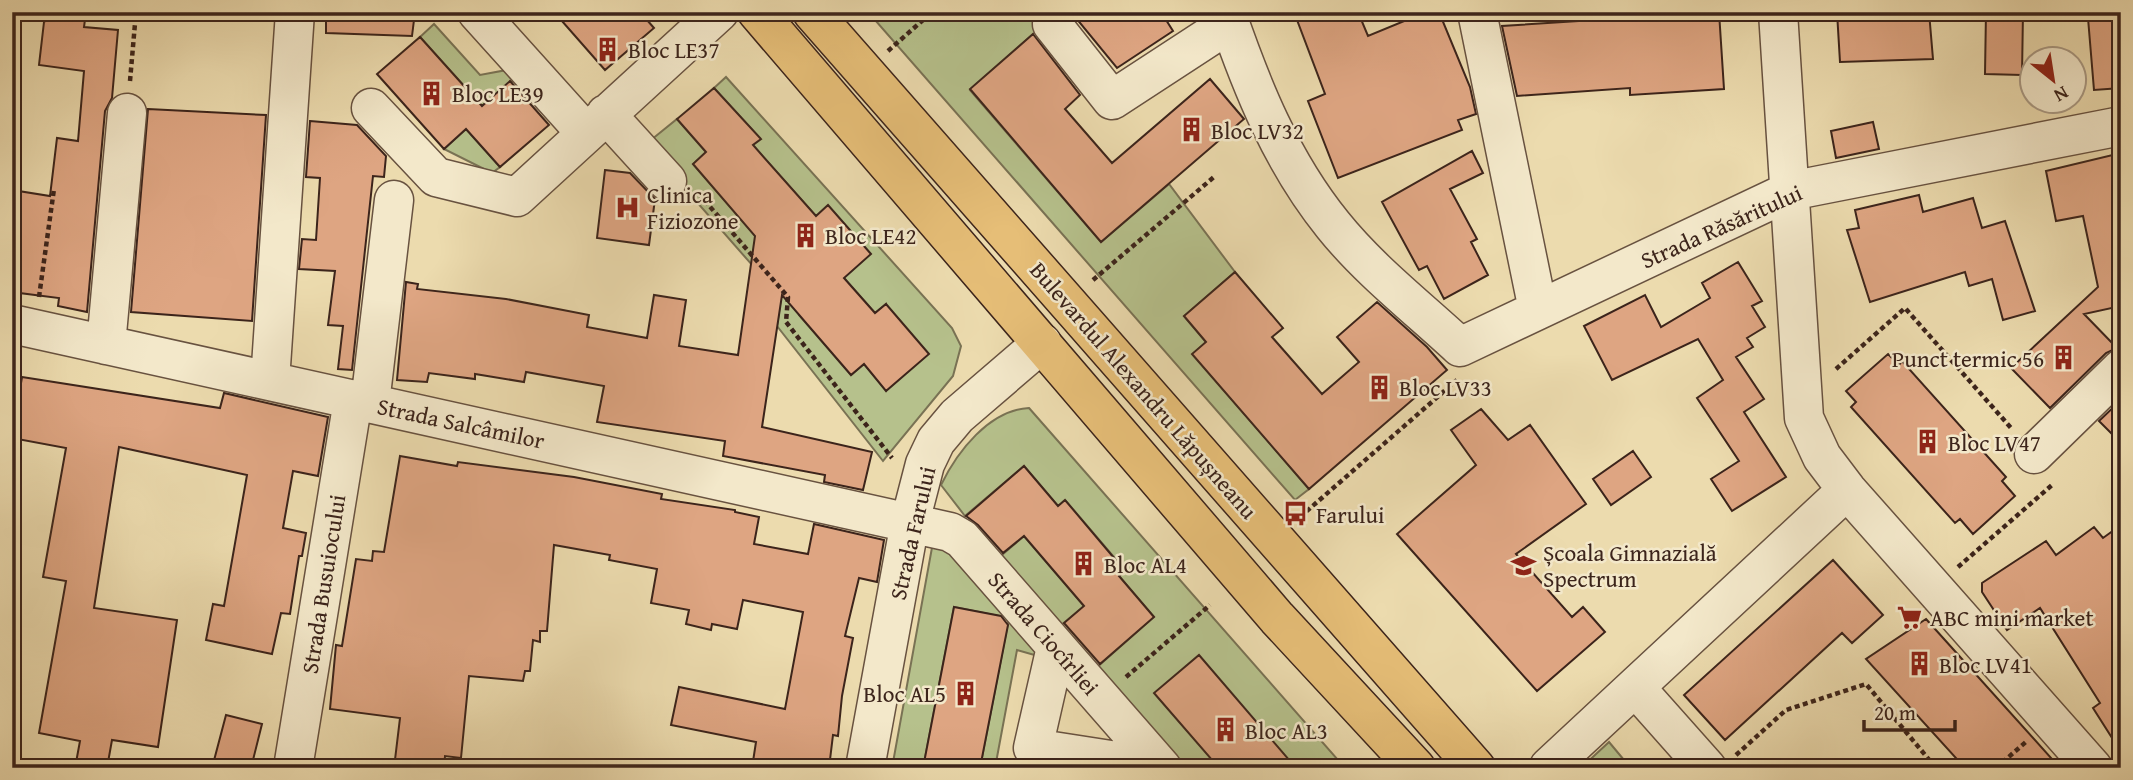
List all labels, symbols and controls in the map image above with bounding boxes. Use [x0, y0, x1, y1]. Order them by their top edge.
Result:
place label: Bloc LE37 [628, 33, 719, 66]
building icon: Bloc LE37 [594, 35, 622, 63]
north arrow [2018, 46, 2088, 116]
place label: Bloc LE39 [452, 77, 543, 110]
building icon: Bloc LE39 [418, 79, 446, 107]
text: N [2049, 79, 2074, 110]
place label: Bloc LV32 [1211, 114, 1304, 147]
building icon: Bloc LV32 [1177, 116, 1205, 144]
street label: Strada Răsăritului [1635, 176, 1807, 276]
place label: Clinica Fiziozone [647, 178, 738, 237]
hospital icon: Clinica Fiziozone [613, 193, 641, 221]
place label: Bloc LE42 [825, 219, 916, 252]
building icon: Bloc LE42 [791, 221, 819, 249]
street label: Bulevardul Alexandru Lăpușneanu [1023, 254, 1266, 526]
place label: Punct termic 56 [1892, 342, 2044, 375]
building icon: Punct termic 56 [2050, 344, 2078, 372]
place label: Bloc LV33 [1399, 371, 1492, 404]
building icon: Bloc LV33 [1365, 373, 1393, 401]
street label: Strada Salcâmilor [374, 389, 548, 457]
place label: Bloc LV47 [1948, 426, 2041, 459]
building icon: Bloc LV47 [1914, 428, 1942, 456]
street label: Strada Farului [881, 463, 943, 603]
street label: Strada Busuiocului [293, 492, 353, 676]
place label: Farului [1316, 498, 1384, 531]
bus stop icon: Farului [1282, 500, 1310, 528]
place label: Școala Gimnazială Spectrum [1543, 536, 1717, 595]
place label: Bloc AL4 [1104, 548, 1187, 581]
building icon: Bloc AL4 [1070, 550, 1098, 578]
school or university icon: Școala Gimnazială Spectrum [1509, 551, 1537, 579]
street label: Strada Ciocîrliei [981, 564, 1107, 702]
place label: ABC mini market [1930, 601, 2094, 634]
supermarket icon: ABC mini market [1896, 603, 1924, 631]
place label: Bloc LV41 [1939, 648, 2032, 681]
building icon: Bloc LV41 [1905, 650, 1933, 678]
place label: Bloc AL5 [863, 677, 946, 710]
building icon: Bloc AL5 [952, 679, 980, 707]
scale bar [1864, 689, 1954, 733]
text: 20 m [1874, 697, 1916, 728]
place label: Bloc AL3 [1245, 714, 1328, 747]
building icon: Bloc AL3 [1211, 716, 1239, 744]

